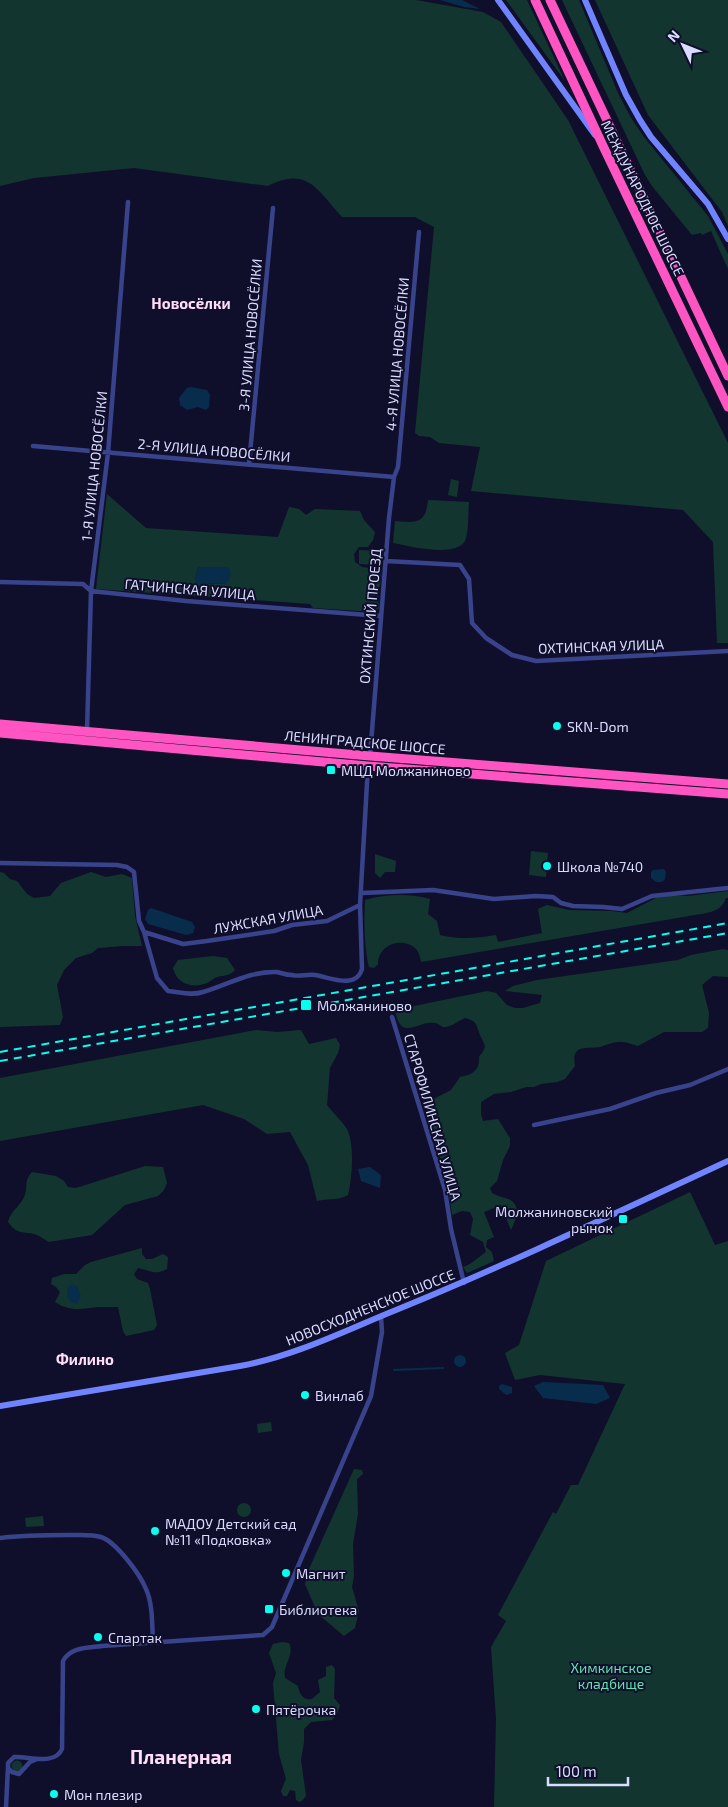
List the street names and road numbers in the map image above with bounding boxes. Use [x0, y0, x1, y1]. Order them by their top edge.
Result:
street label: МЕЖДУНАРОДНОЕ ШОССЕ [598, 117, 688, 279]
street label: 3-Я УЛИЦА НОВОСЁЛКИ [235, 258, 265, 412]
street label: 4-Я УЛИЦА НОВОСЁЛКИ [382, 277, 412, 431]
street label: 1-Я УЛИЦА НОВОСЁЛКИ [78, 390, 110, 542]
street label: 2-Я УЛИЦА НОВОСЁЛКИ [137, 435, 291, 465]
street label: ОХТИНСКИЙ ПРОЕЗД [356, 547, 384, 684]
street label: ГАТЧИНСКАЯ УЛИЦА [124, 575, 256, 603]
street label: ОХТИНСКАЯ УЛИЦА [538, 635, 665, 657]
street label: ЛЕНИНГРАДСКОЕ ШОССЕ [284, 726, 446, 758]
street label: ЛУЖСКАЯ УЛИЦА [212, 901, 324, 937]
street label: СТАРОФИЛИНСКАЯ УЛИЦА [401, 1032, 465, 1203]
street label: НОВОСХОДНЕНСКОЕ ШОССЕ [283, 1265, 457, 1349]

